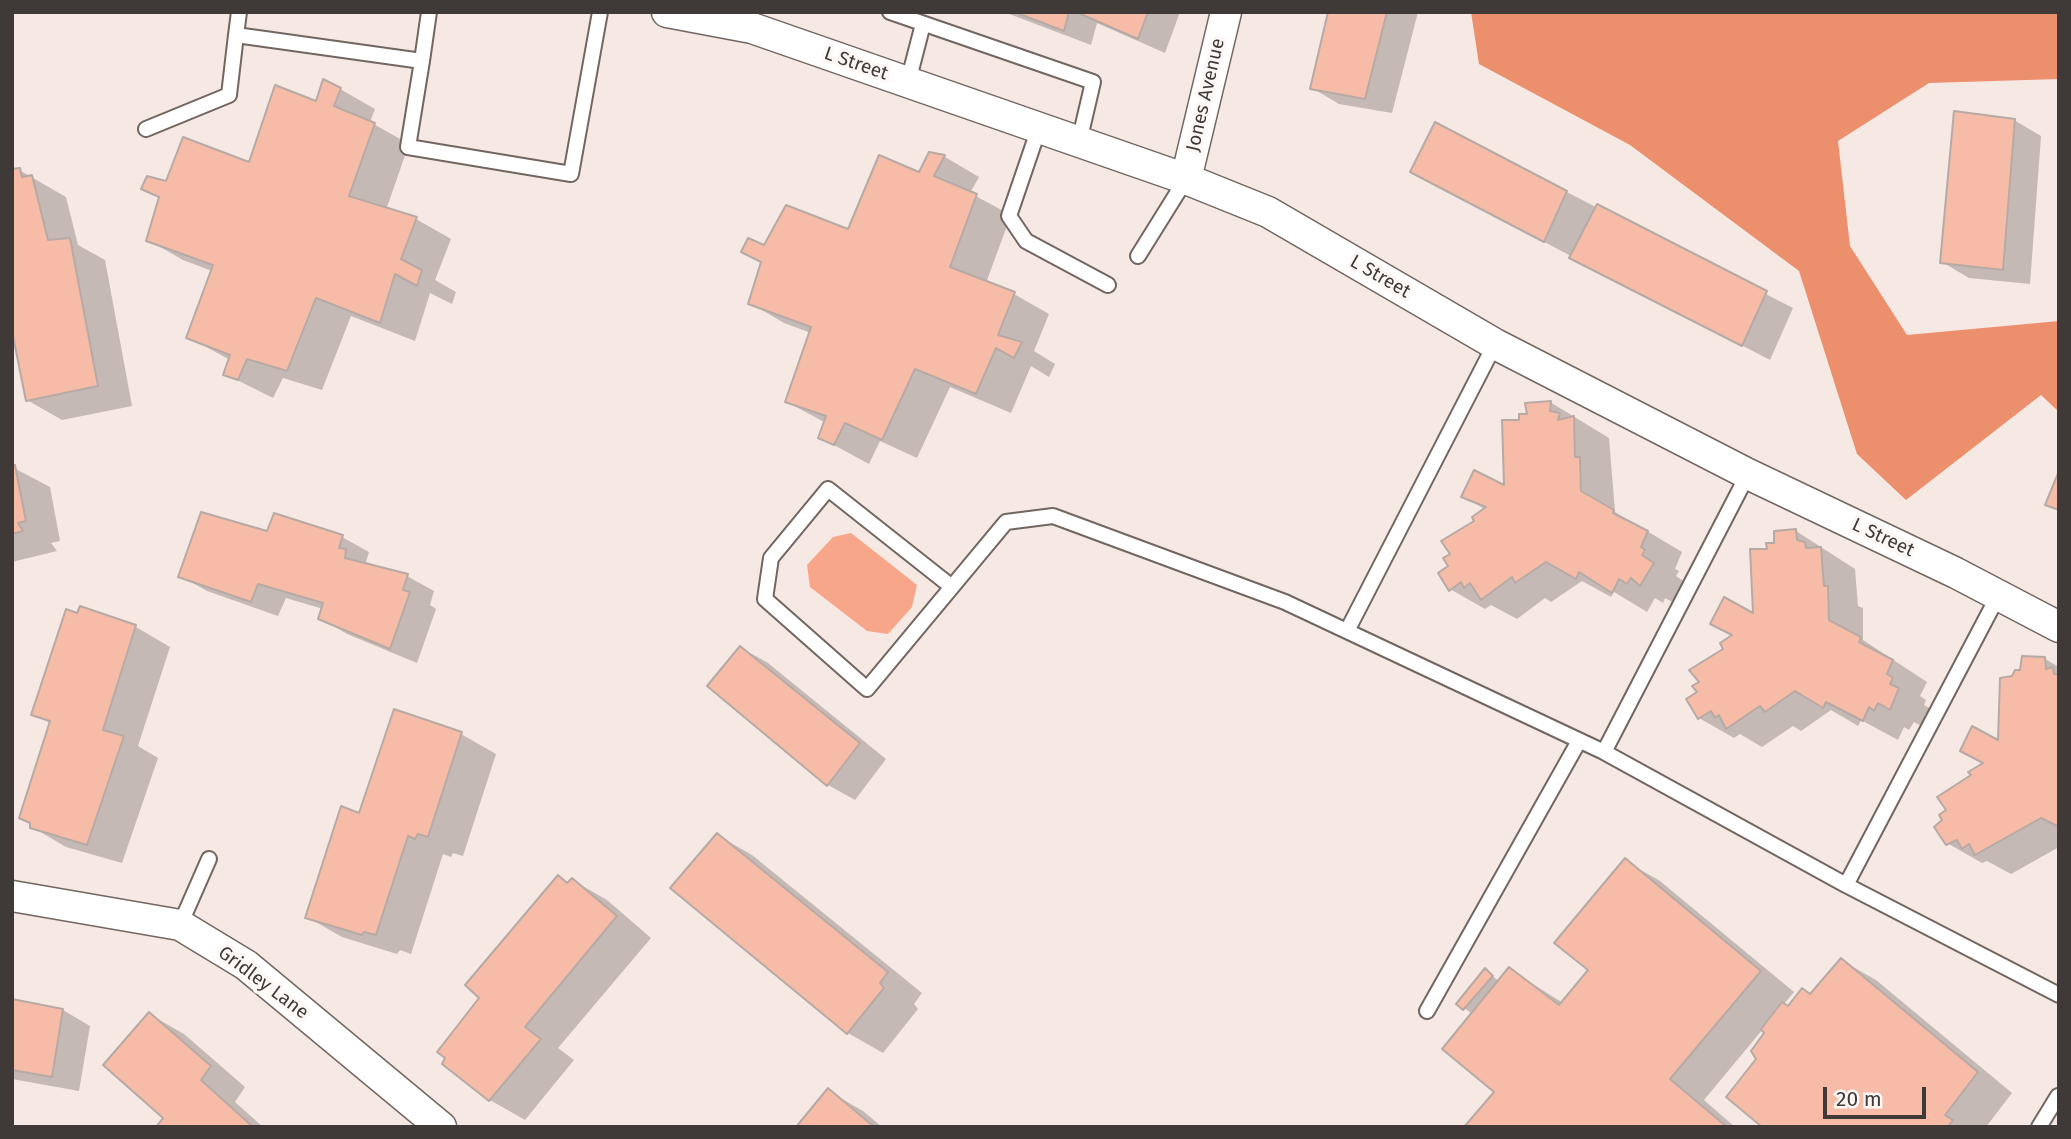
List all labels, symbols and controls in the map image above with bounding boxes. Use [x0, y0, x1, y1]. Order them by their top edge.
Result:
street label: Jones Avenue [1182, 36, 1230, 154]
street label: L Street [821, 42, 891, 86]
street label: L Street [1346, 251, 1414, 303]
street label: L Street [1848, 514, 1918, 562]
street label: Gridley Lane [213, 942, 313, 1024]
scale bar [1826, 1072, 1929, 1116]
text: 20 m [1836, 1086, 1882, 1112]

